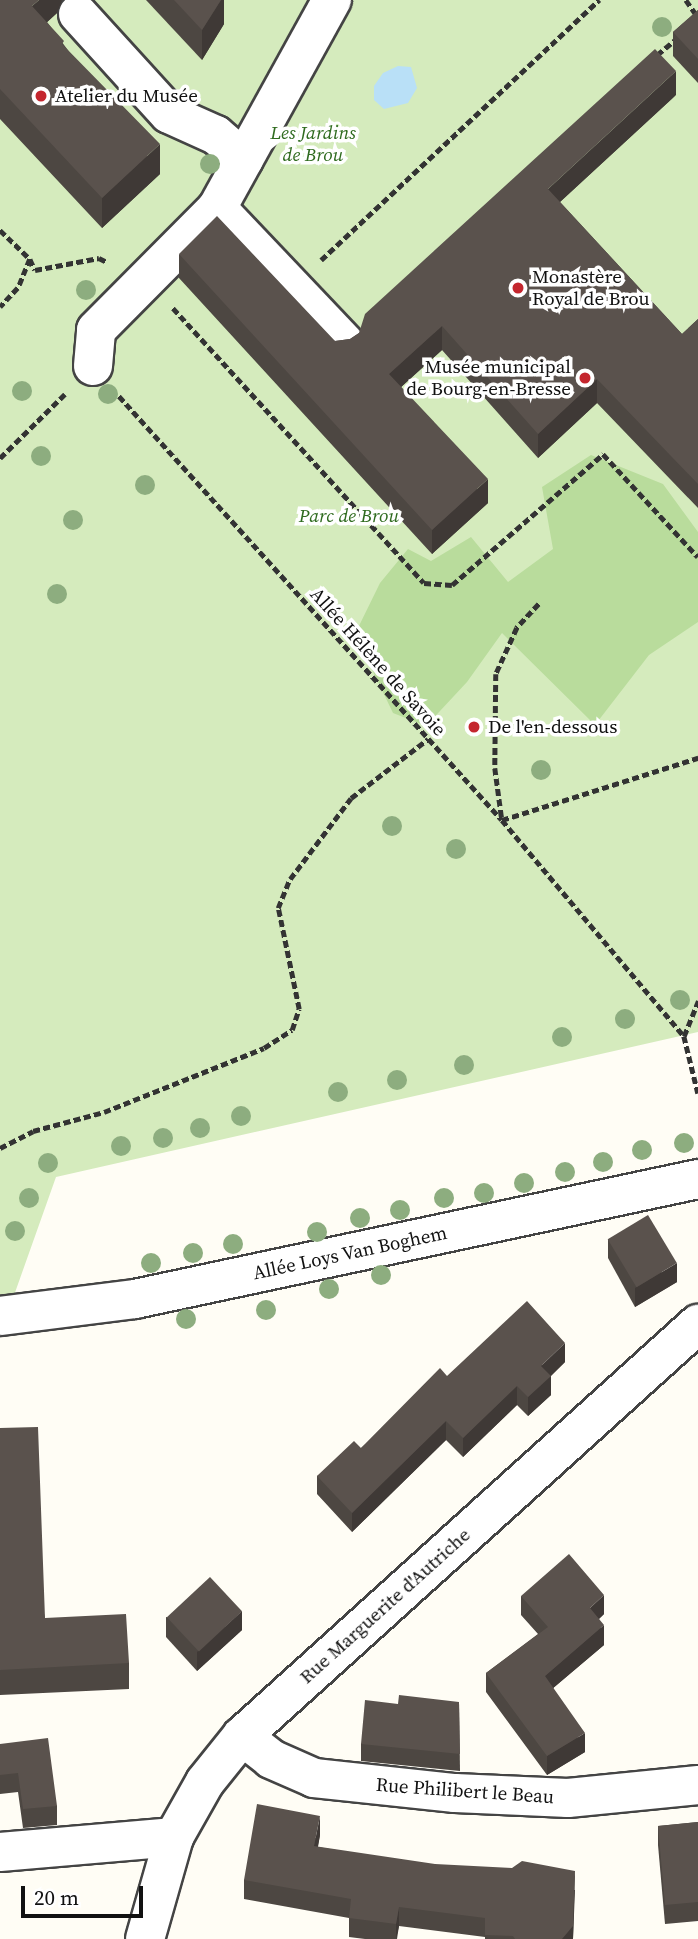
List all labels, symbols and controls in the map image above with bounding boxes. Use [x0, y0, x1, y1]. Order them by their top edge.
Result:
place label: Atelier du Musée [55, 85, 198, 107]
marker: Atelier du Musée [33, 88, 49, 104]
park label: Les Jardins de Brou [270, 122, 356, 166]
place label: Monastère Royal de Brou [532, 266, 650, 310]
marker: Monastère Royal de Brou [510, 280, 526, 296]
place label: Musée municipal de Bourg-en-Bresse [406, 356, 571, 400]
marker: Musée municipal de Bourg-en-Bresse [577, 370, 593, 386]
park label: Parc de Brou [299, 505, 399, 527]
street label: Allée Hélène de Savoie [305, 583, 451, 741]
place label: De l'en-dessous [488, 716, 617, 738]
marker: De l'en-dessous [466, 719, 482, 735]
street label: Allée Loys Van Boghem [251, 1221, 449, 1285]
street label: Rue Marguerite d'Autriche [295, 1523, 475, 1689]
street label: Rue Philibert le Beau [375, 1773, 555, 1809]
scale bar [24, 1872, 147, 1916]
text: 20 m [34, 1883, 79, 1912]

